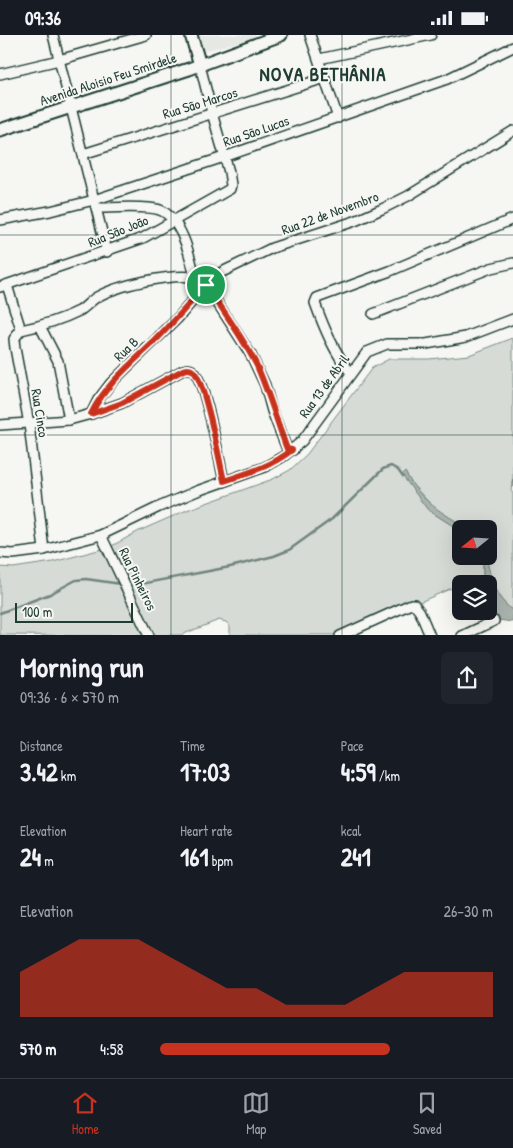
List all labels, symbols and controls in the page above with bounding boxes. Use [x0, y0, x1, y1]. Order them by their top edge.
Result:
text: 09:36 [25, 5, 61, 31]
street label: Avenida Aloisio Feu Smirdele [37, 47, 179, 110]
district label: NOVA BETHÂNIA [260, 61, 386, 87]
street label: Rua São Marcos [160, 82, 240, 123]
street label: Rua São Lucas [220, 110, 291, 151]
street label: Rua 22 de Novembro [279, 186, 381, 239]
street label: Rua São João [85, 210, 151, 251]
pin [185, 264, 227, 306]
icon: arrive [192, 271, 220, 299]
street label: Rua B [109, 332, 142, 365]
street label: Rua 13 de Abril [294, 350, 353, 421]
street label: Rua Cinco [27, 387, 54, 439]
north arrow [452, 520, 498, 565]
map controls [452, 520, 497, 620]
street label: Rua Pinheiros [115, 544, 162, 613]
button: layers [452, 575, 497, 620]
scale bar [15, 601, 132, 624]
text: 100 m [22, 602, 52, 621]
text: Morning run [20, 648, 144, 686]
button: share [441, 652, 493, 704]
text: 09:36 · 6 × 570 m [20, 686, 119, 708]
text: Distance [20, 736, 63, 755]
text: Time [180, 736, 205, 755]
text: Pace [341, 736, 364, 755]
text: 3.42 [20, 755, 58, 789]
text: 17:03 [180, 755, 230, 789]
text: 4:59 [341, 755, 376, 789]
text: km [58, 766, 76, 785]
text: /km [376, 766, 400, 785]
text: Elevation [20, 821, 67, 840]
text: Heart rate [180, 821, 233, 840]
text: kcal [341, 821, 361, 840]
text: 24 [20, 840, 41, 874]
text: 161 [180, 840, 208, 874]
text: 241 [341, 840, 371, 874]
text: m [41, 851, 54, 870]
text: bpm [208, 851, 233, 870]
text: Elevation [20, 900, 73, 922]
text: 26–30 m [444, 900, 493, 922]
text: 570 m [20, 1038, 56, 1060]
text: 4:58 [100, 1038, 123, 1060]
tab: Home [71, 1089, 99, 1138]
tab: Map [242, 1089, 270, 1138]
tab: Saved [413, 1089, 442, 1138]

